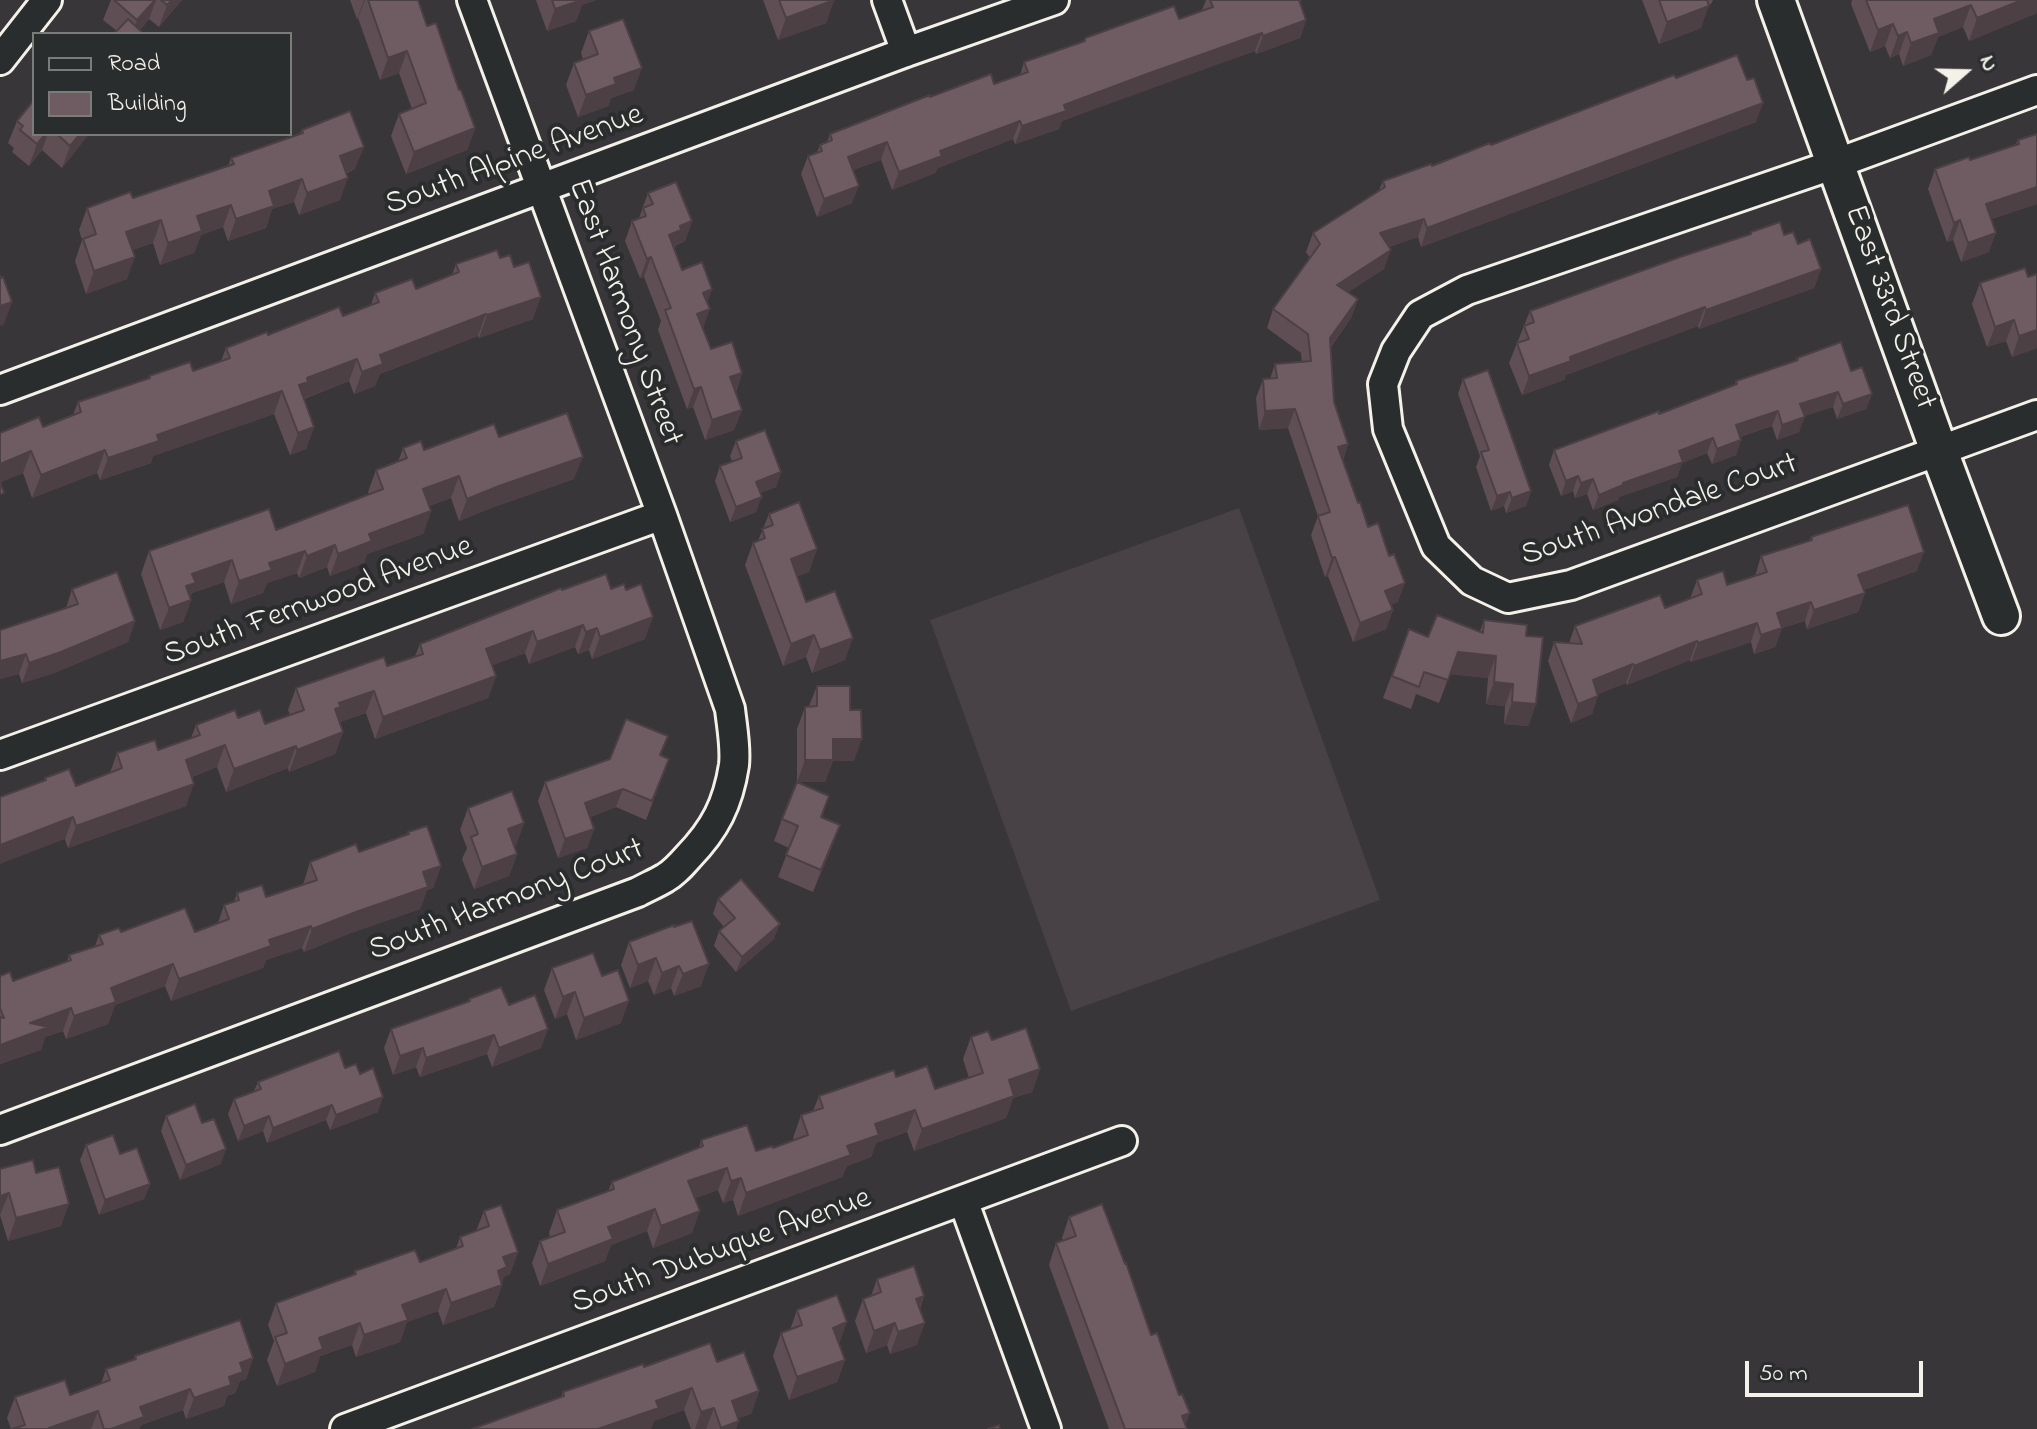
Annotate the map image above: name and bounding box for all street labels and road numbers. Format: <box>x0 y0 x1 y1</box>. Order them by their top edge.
street label: South Alpine Avenue <box>381 98 649 226</box>
street label: East Harmony Street <box>557 174 689 452</box>
street label: East 33rd Street <box>1833 201 1943 415</box>
street label: South Avondale Court <box>1517 447 1803 577</box>
street label: South Fernwood Avenue <box>159 529 479 677</box>
street label: South Harmony Court <box>364 832 650 972</box>
street label: South Dubuque Avenue <box>567 1181 877 1325</box>

